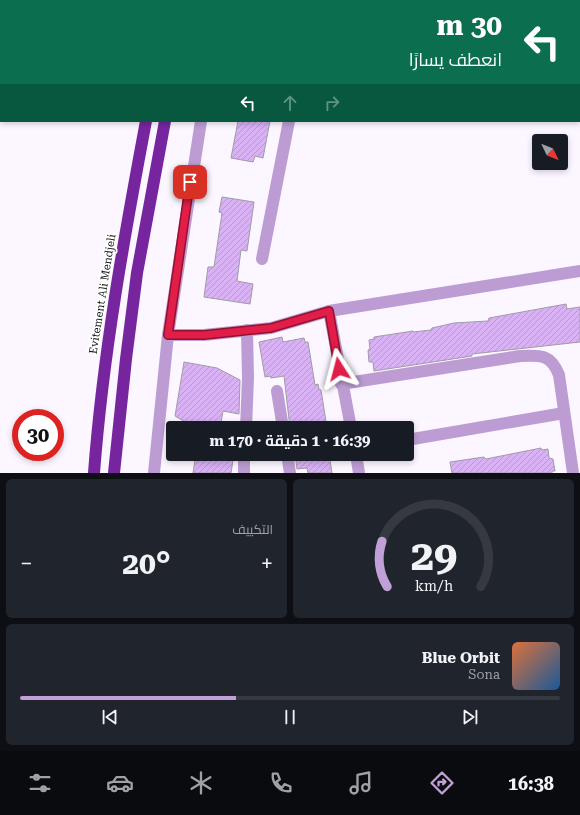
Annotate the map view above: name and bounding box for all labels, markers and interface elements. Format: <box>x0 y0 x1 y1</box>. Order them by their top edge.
text: 30 m <box>437 9 502 42</box>
icon: left <box>516 16 568 68</box>
text: انعطف يسارًا <box>409 49 502 70</box>
icon: left <box>237 92 259 114</box>
icon: ahead <box>279 92 301 114</box>
icon: right <box>321 92 343 114</box>
north arrow <box>532 134 568 170</box>
map controls <box>532 134 568 170</box>
pin <box>173 165 207 199</box>
icon: arrive <box>179 171 201 193</box>
street label: Evitement Ali Mendjeli <box>87 233 118 355</box>
position arrow <box>318 348 360 390</box>
speed limit sign: 30 <box>12 409 64 461</box>
text: 16:39 · 1 دقيقة · 170 m <box>210 432 370 450</box>
text: التكييف <box>232 522 273 537</box>
text: 29 <box>410 530 457 579</box>
text: 20° <box>122 546 171 581</box>
text: − <box>20 551 32 576</box>
text: + <box>261 551 273 576</box>
text: km/h <box>414 577 453 593</box>
text: Blue Orbit <box>422 649 500 667</box>
text: Sona <box>468 667 500 682</box>
icon: previous <box>99 706 121 728</box>
icon: pause <box>279 706 301 728</box>
icon: next <box>459 706 481 728</box>
icon: filters <box>26 769 54 797</box>
icon: car <box>106 769 134 797</box>
icon: climate <box>187 769 215 797</box>
icon: phone <box>267 769 295 797</box>
icon: music <box>347 769 375 797</box>
icon: directions <box>428 769 456 797</box>
text: 16:38 <box>508 773 554 794</box>

